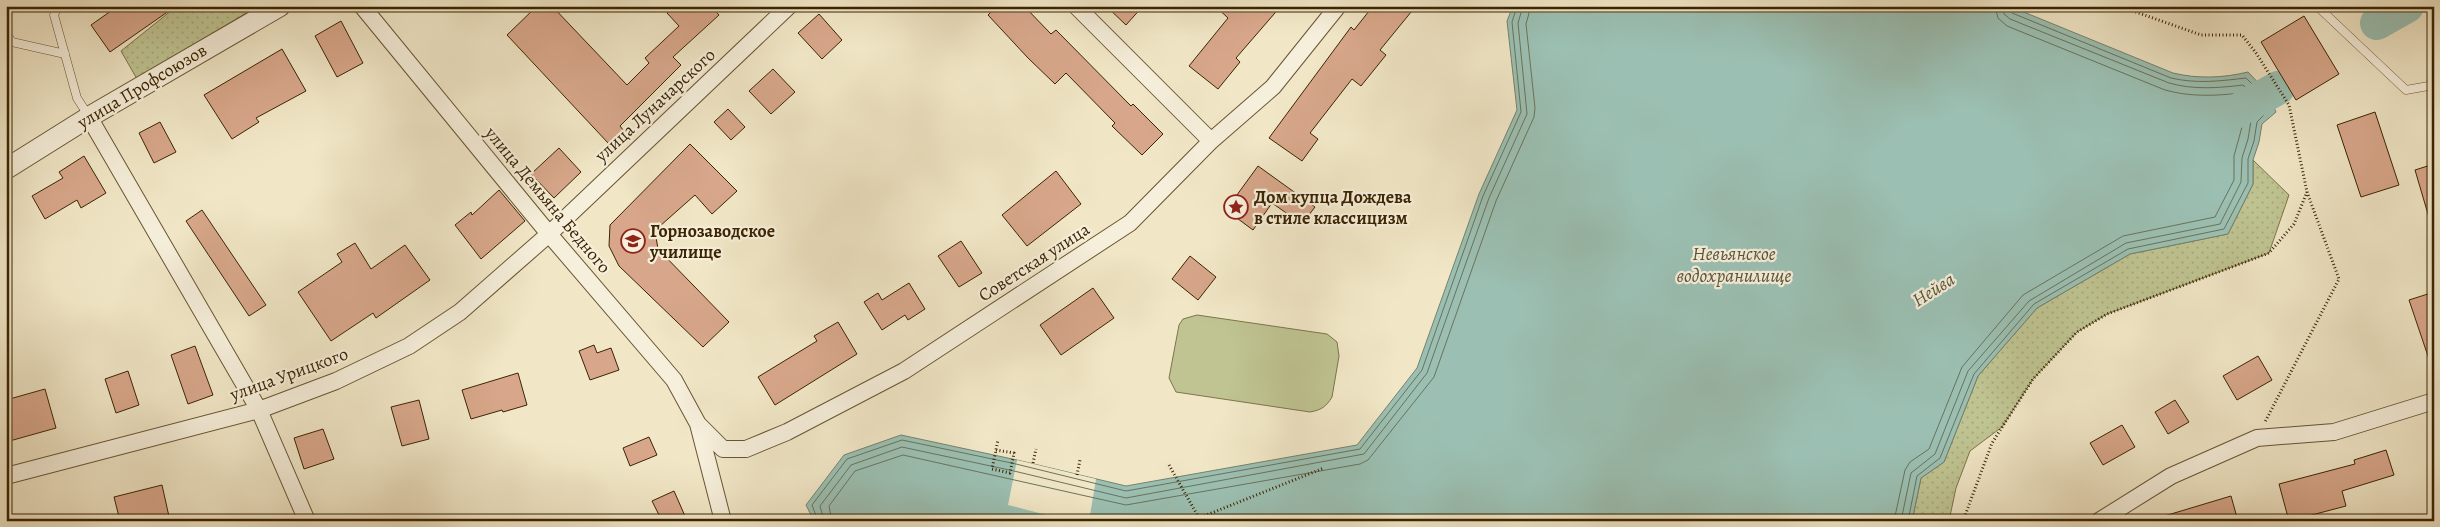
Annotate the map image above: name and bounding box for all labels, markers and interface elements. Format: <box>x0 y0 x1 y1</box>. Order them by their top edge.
street label: улица Профсоюзов <box>72 38 211 135</box>
street label: улица Луначарского <box>589 43 720 168</box>
street label: улица Демьяна Бедного <box>479 121 616 278</box>
place label: Дом купца Дождева в стиле классицизм <box>1254 185 1412 230</box>
place icon: Дом купца Дождева в стиле классицизм <box>1223 194 1249 220</box>
street label: Советская улица <box>974 217 1095 307</box>
place label: Горнозаводское училище <box>649 219 775 264</box>
school or university icon: Горнозаводское училище <box>620 228 646 254</box>
water label: Невьянское водохранилище <box>1677 241 1791 289</box>
water label: Нейва <box>1907 266 1960 313</box>
street label: улица Урицкого <box>226 342 351 407</box>

